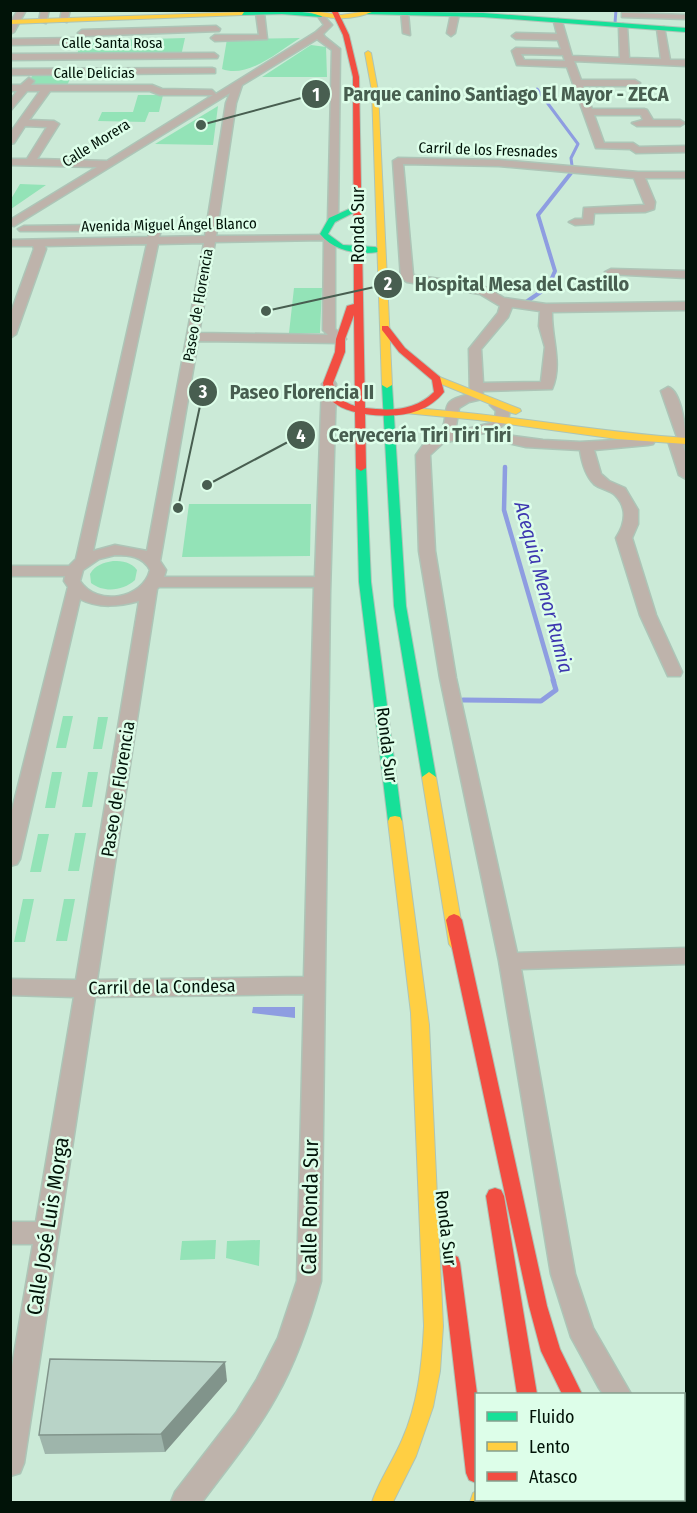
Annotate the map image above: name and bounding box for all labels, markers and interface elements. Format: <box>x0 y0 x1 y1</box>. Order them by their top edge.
street label: Calle Santa Rosa <box>61 34 163 52</box>
street label: Calle Delicias <box>53 64 135 82</box>
callout: Parque canino Santiago El Mayor - ZECA <box>301 75 680 113</box>
text: Parque canino Santiago El Mayor - ZECA <box>343 82 670 106</box>
text: 1 <box>312 84 320 106</box>
street label: Calle Morera <box>59 115 133 171</box>
street label: Carril de los Fresnades <box>418 139 558 161</box>
street label: Ronda Sur <box>347 186 369 263</box>
street label: Avenida Miguel Ángel Blanco <box>81 214 257 236</box>
street label: Paseo de Florencia <box>179 247 217 363</box>
callout: Hospital Mesa del Castillo <box>373 265 641 303</box>
text: Hospital Mesa del Castillo <box>415 272 629 296</box>
text: 2 <box>383 273 392 295</box>
callout: Paseo Florencia II <box>188 373 386 411</box>
text: Paseo Florencia II <box>230 380 374 404</box>
text: 3 <box>198 381 208 403</box>
callout: Cervecería Tiri Tiri Tiri <box>286 416 523 454</box>
text: Cervecería Tiri Tiri Tiri <box>329 423 511 447</box>
text: 4 <box>296 425 306 447</box>
water label: Acequia Menor Rumia <box>509 498 578 675</box>
street label: Ronda Sur <box>371 706 403 785</box>
street label: Paseo de Florencia <box>96 719 140 859</box>
street label: Carril de la Condesa <box>88 975 236 999</box>
street label: Calle José Luis Morga <box>21 1135 75 1317</box>
street label: Calle Ronda Sur <box>296 1138 324 1275</box>
street label: Ronda Sur <box>430 1189 462 1268</box>
legend <box>475 1393 685 1501</box>
text: Fluido <box>529 1406 575 1428</box>
text: Lento <box>529 1436 570 1458</box>
text: Atasco <box>529 1466 577 1488</box>

